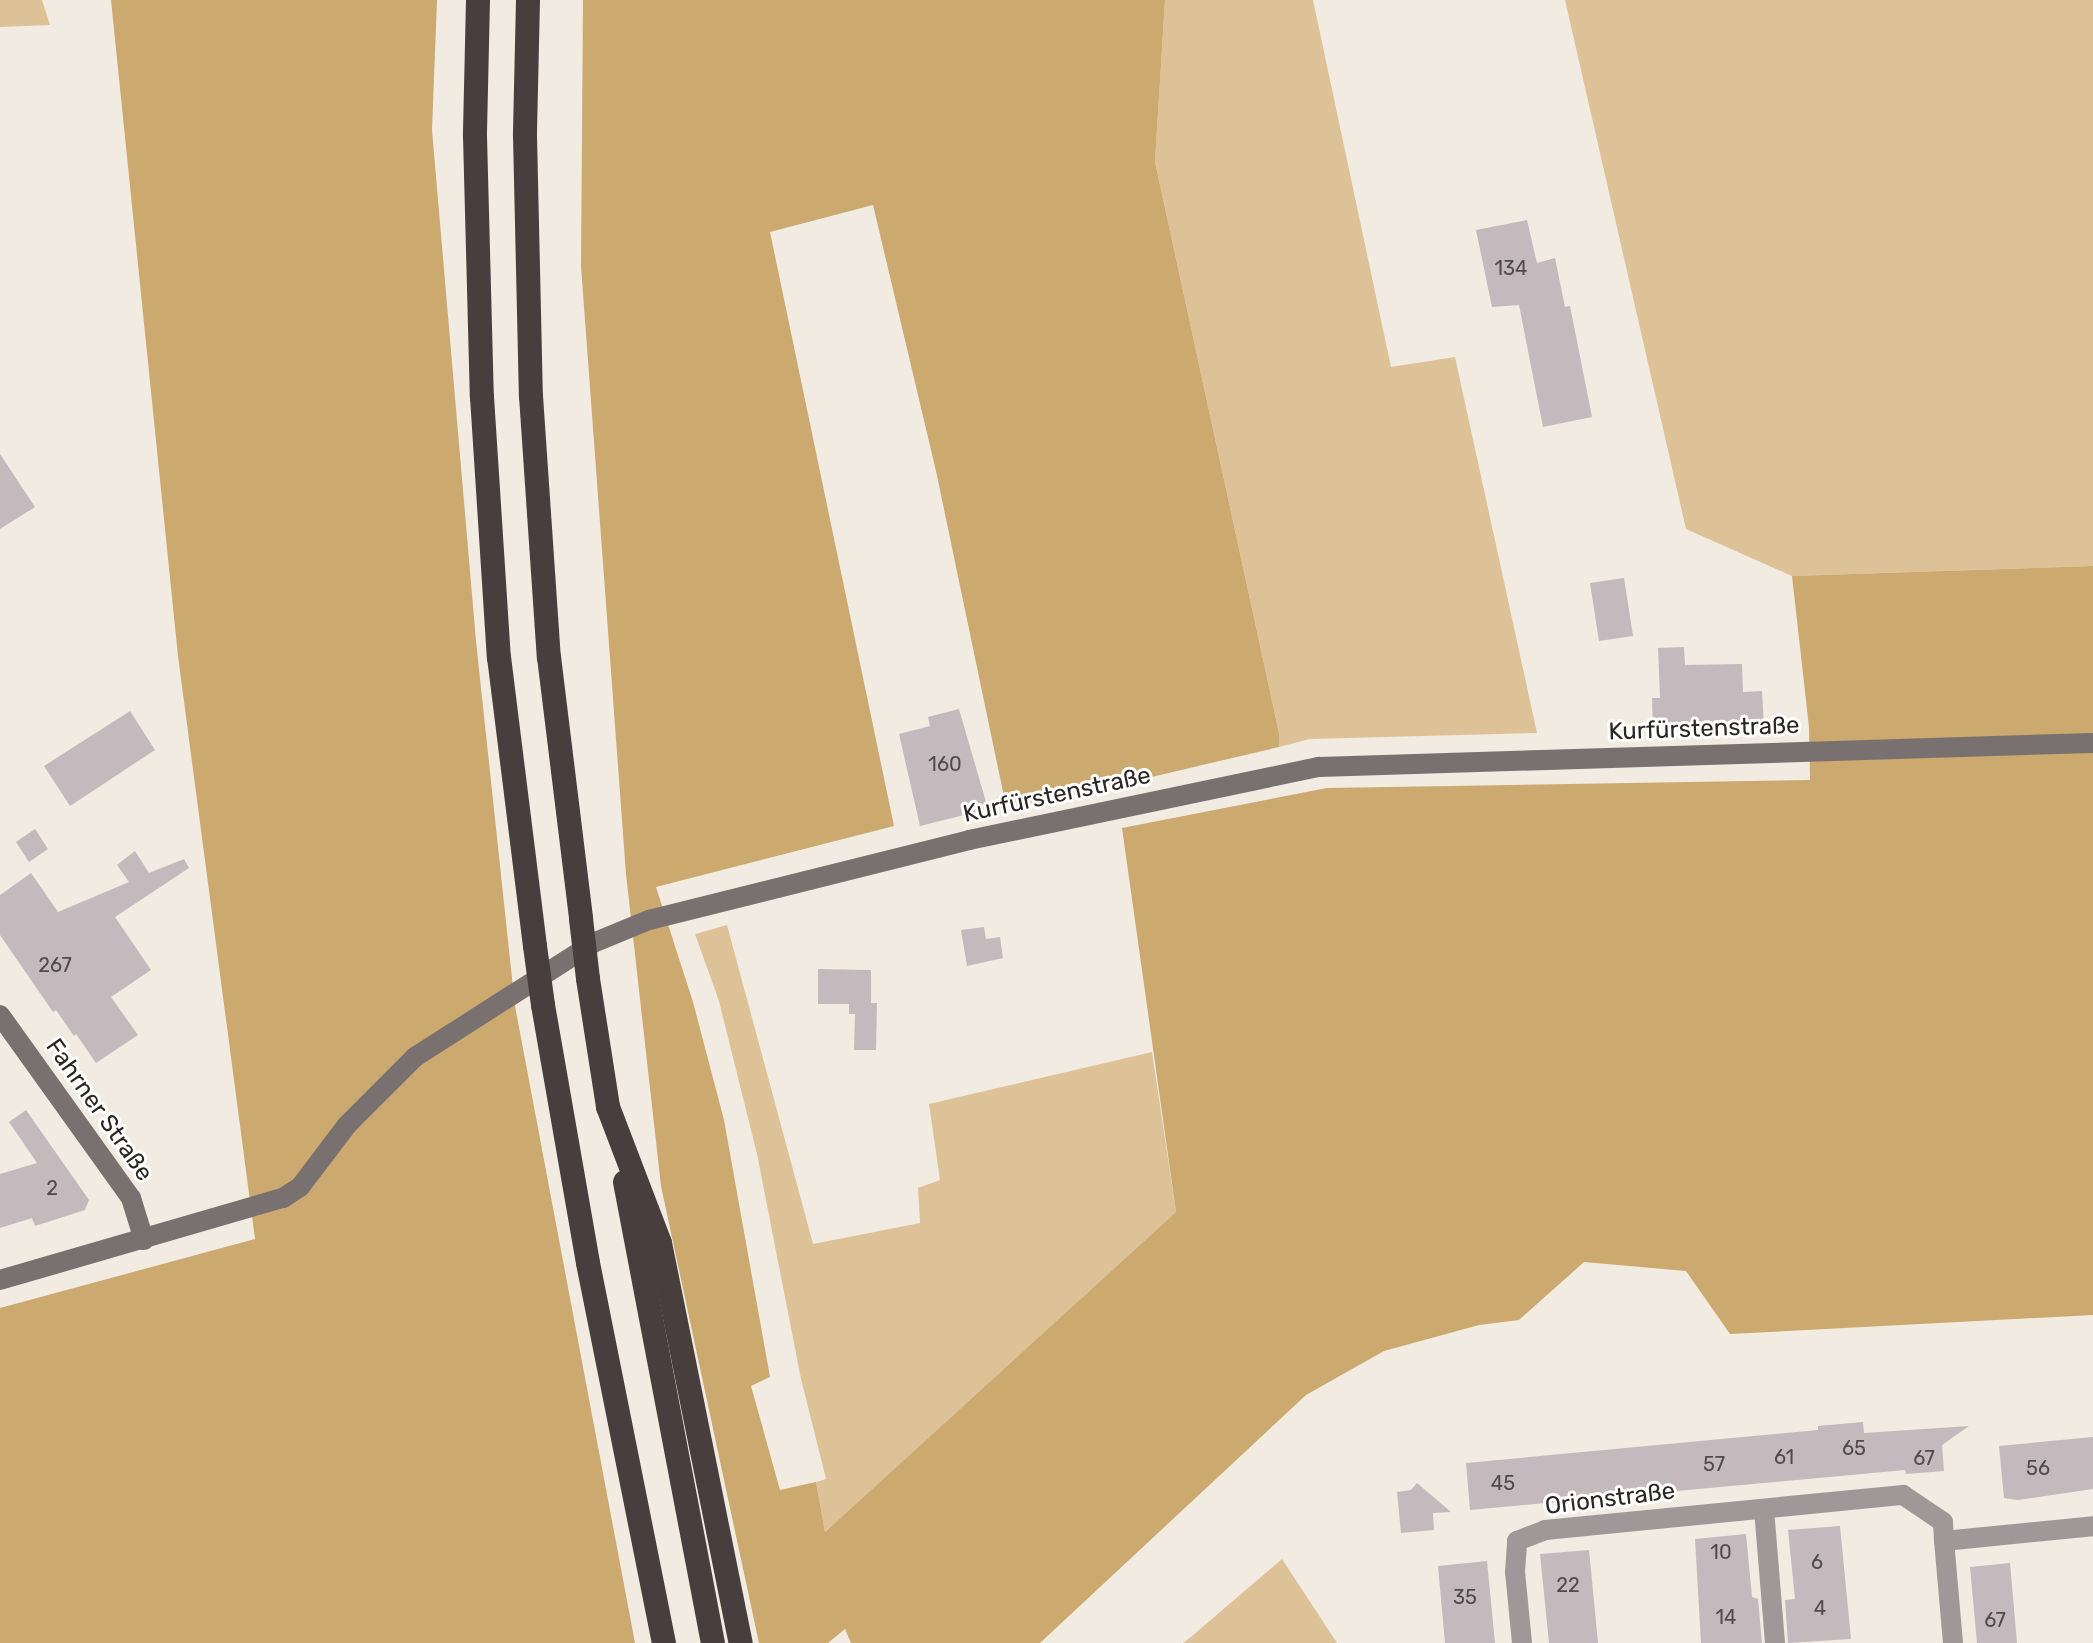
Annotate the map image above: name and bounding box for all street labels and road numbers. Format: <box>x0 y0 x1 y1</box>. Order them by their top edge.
street label: Kurfürstenstraße <box>1608 711 1800 747</box>
street label: Kurfürstenstraße <box>960 761 1154 829</box>
street label: Fahrner Straße <box>39 1033 159 1187</box>
street label: Orionstraße <box>1543 1477 1677 1521</box>

